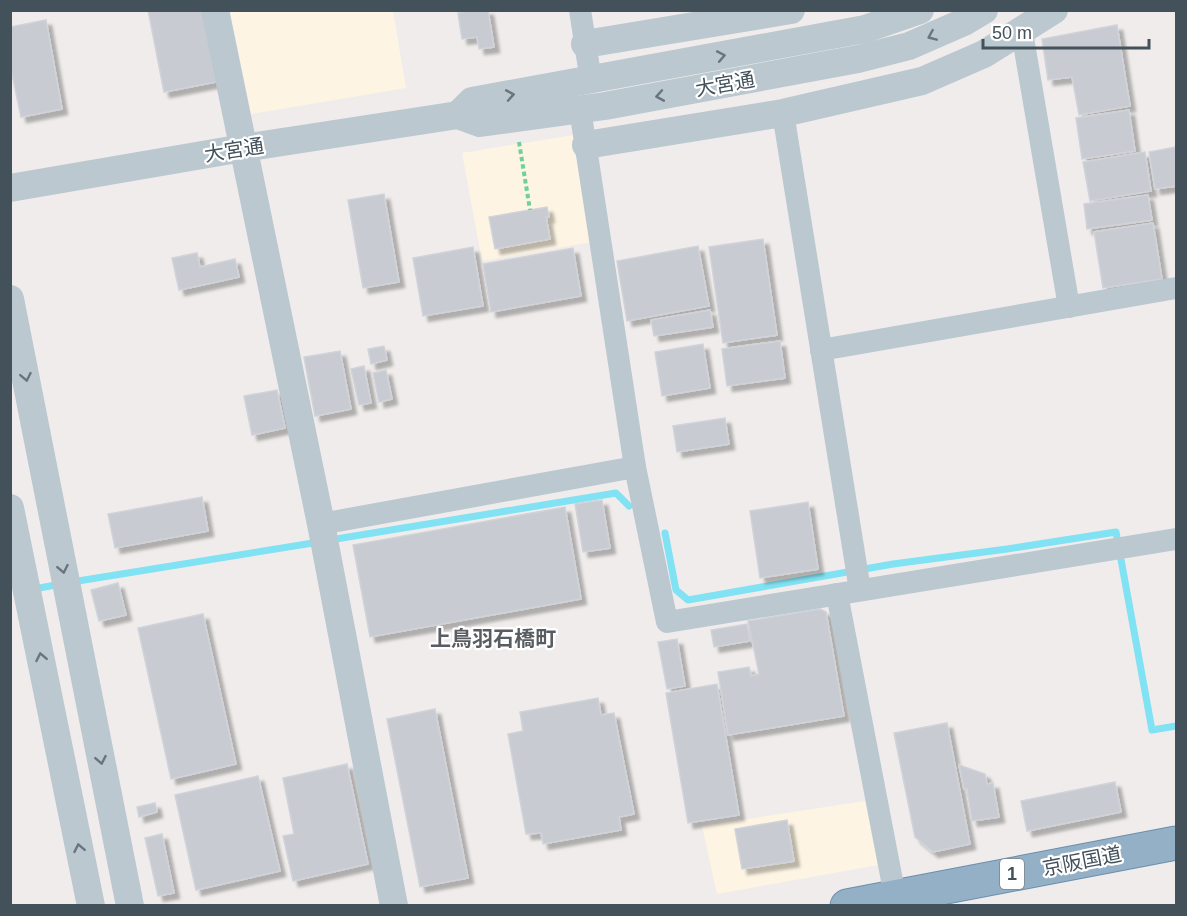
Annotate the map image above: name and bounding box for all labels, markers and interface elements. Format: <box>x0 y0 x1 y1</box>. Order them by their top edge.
scale bar <box>983 12 1150 50</box>
text: 50 m <box>992 23 1032 43</box>
one-way arrow <box>927 29 938 41</box>
one-way arrow <box>716 50 726 63</box>
street label: 大宮通 <box>694 68 756 100</box>
one-way arrow <box>505 89 515 101</box>
one-way arrow <box>655 89 665 102</box>
street label: 大宮通 <box>203 134 265 166</box>
one-way arrow <box>19 372 32 382</box>
one-way arrow <box>56 563 69 573</box>
district label: 上鳥羽石橋町 <box>430 627 556 650</box>
one-way arrow <box>35 652 48 662</box>
one-way arrow <box>94 755 107 765</box>
one-way arrow <box>73 843 86 853</box>
street label: 京阪国道 <box>1041 843 1123 879</box>
road number: 1 <box>1000 859 1024 889</box>

